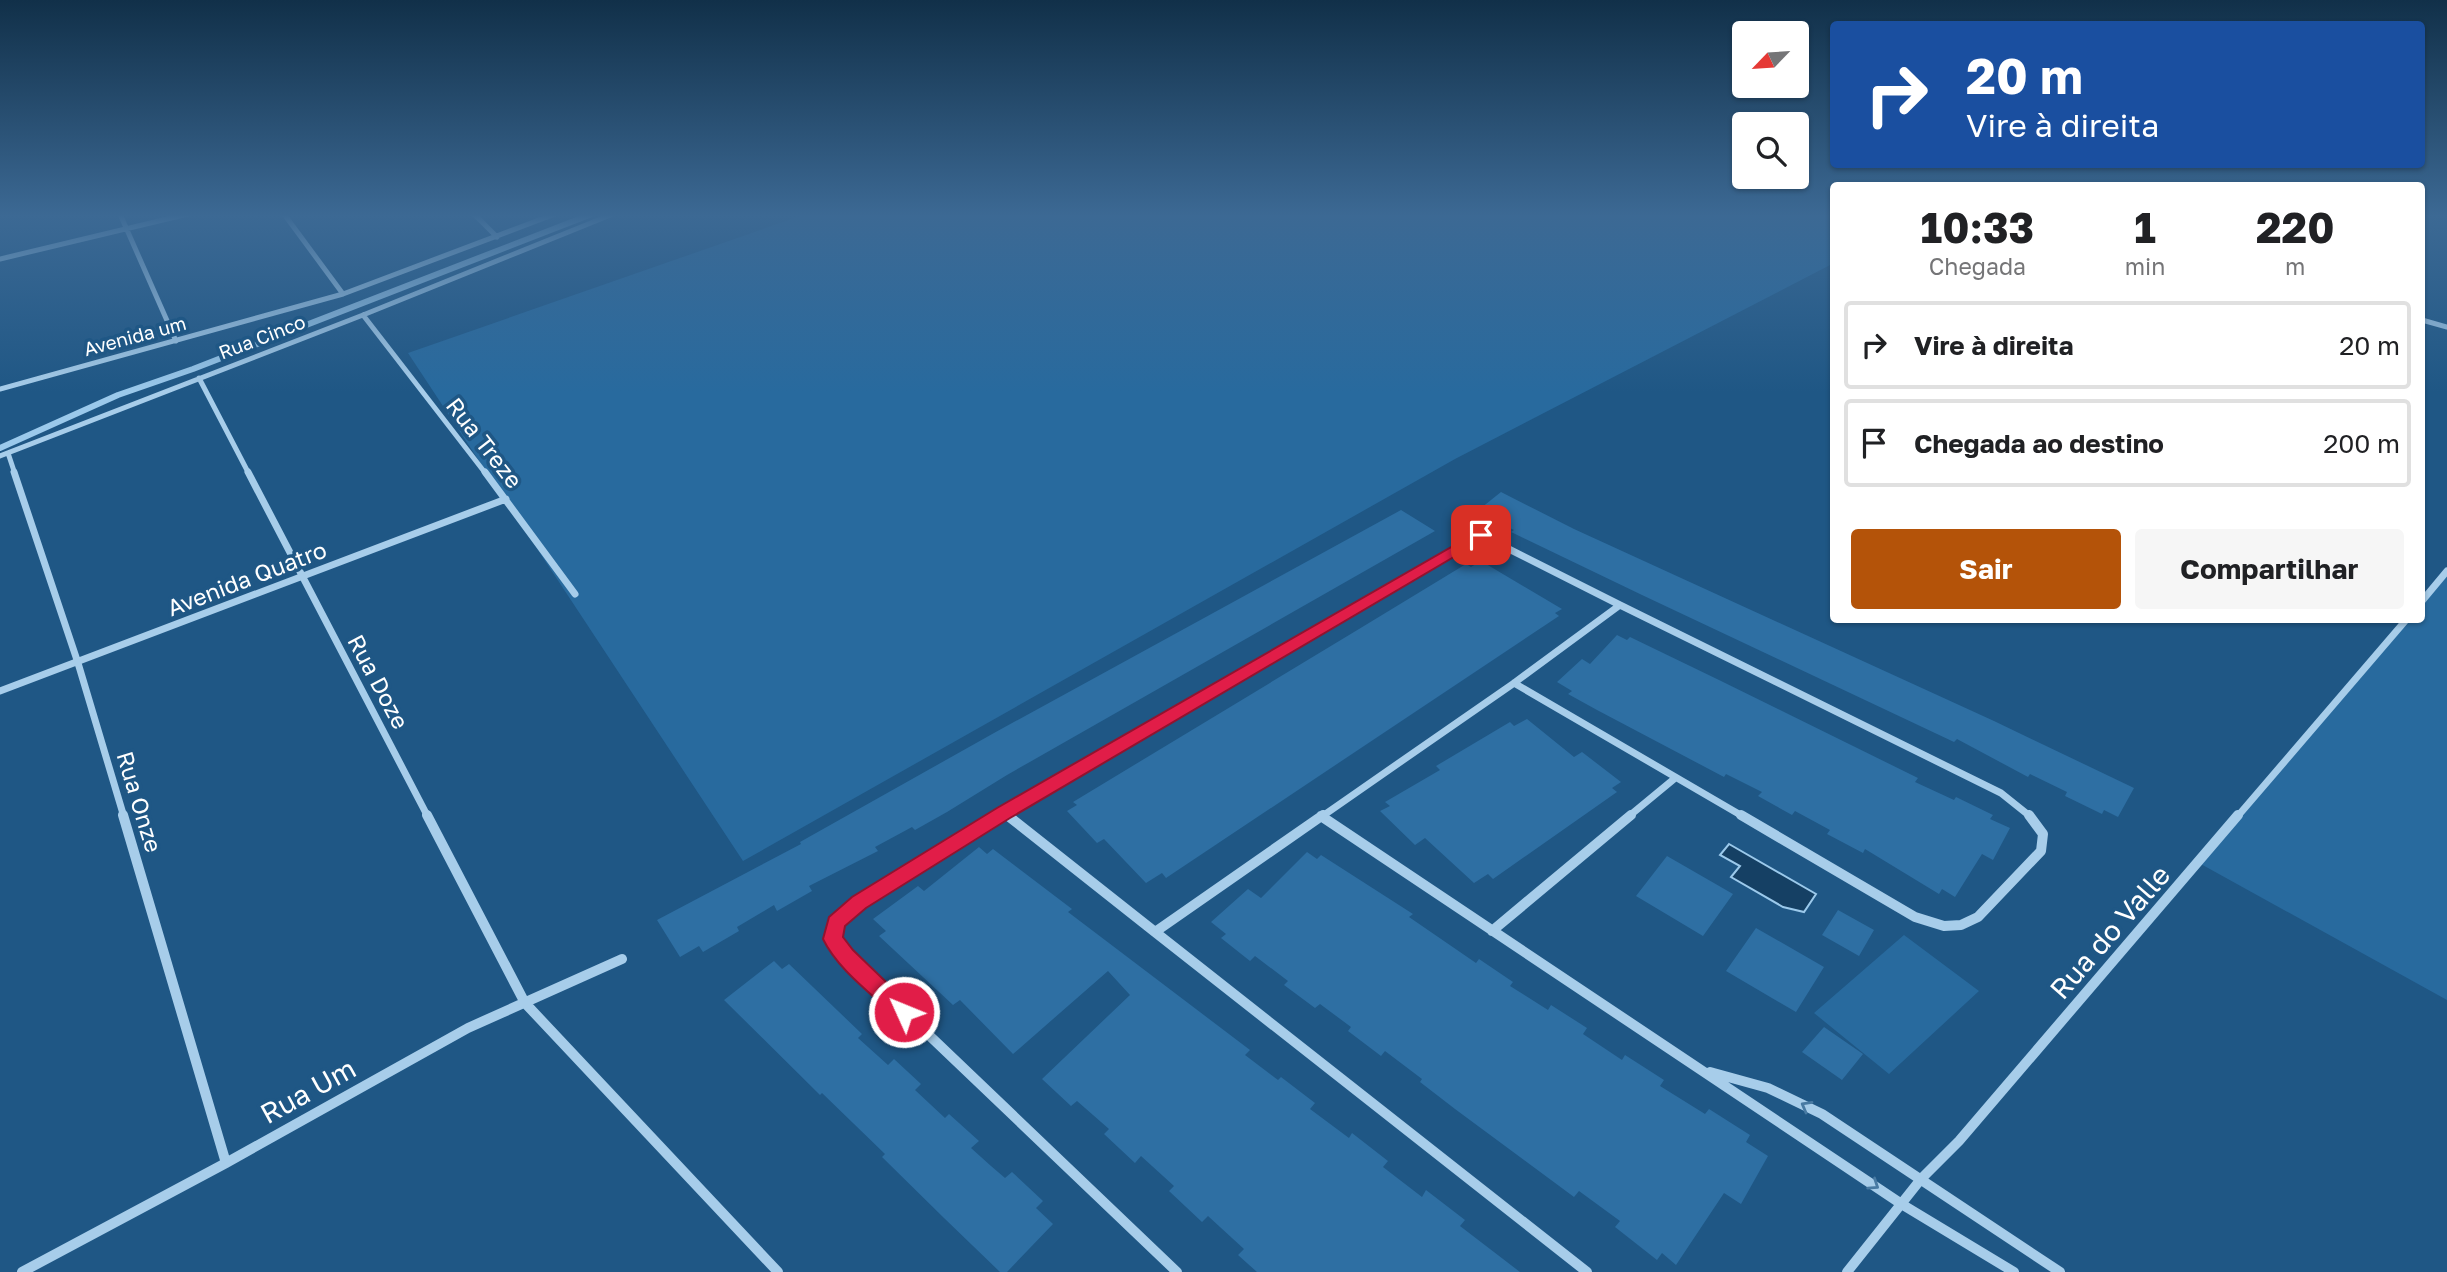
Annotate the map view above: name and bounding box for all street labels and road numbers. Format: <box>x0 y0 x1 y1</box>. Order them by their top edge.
street label: Rua Cinco <box>215 309 308 364</box>
street label: Avenida um <box>81 311 189 360</box>
street label: Rua Treze <box>441 392 529 493</box>
street label: Avenida Quatro <box>163 535 330 621</box>
street label: Rua Doze <box>342 630 415 733</box>
street label: Rua Onze <box>111 748 169 856</box>
street label: Rua do Valle <box>2043 858 2177 1005</box>
street label: Rua Um <box>255 1051 361 1130</box>

